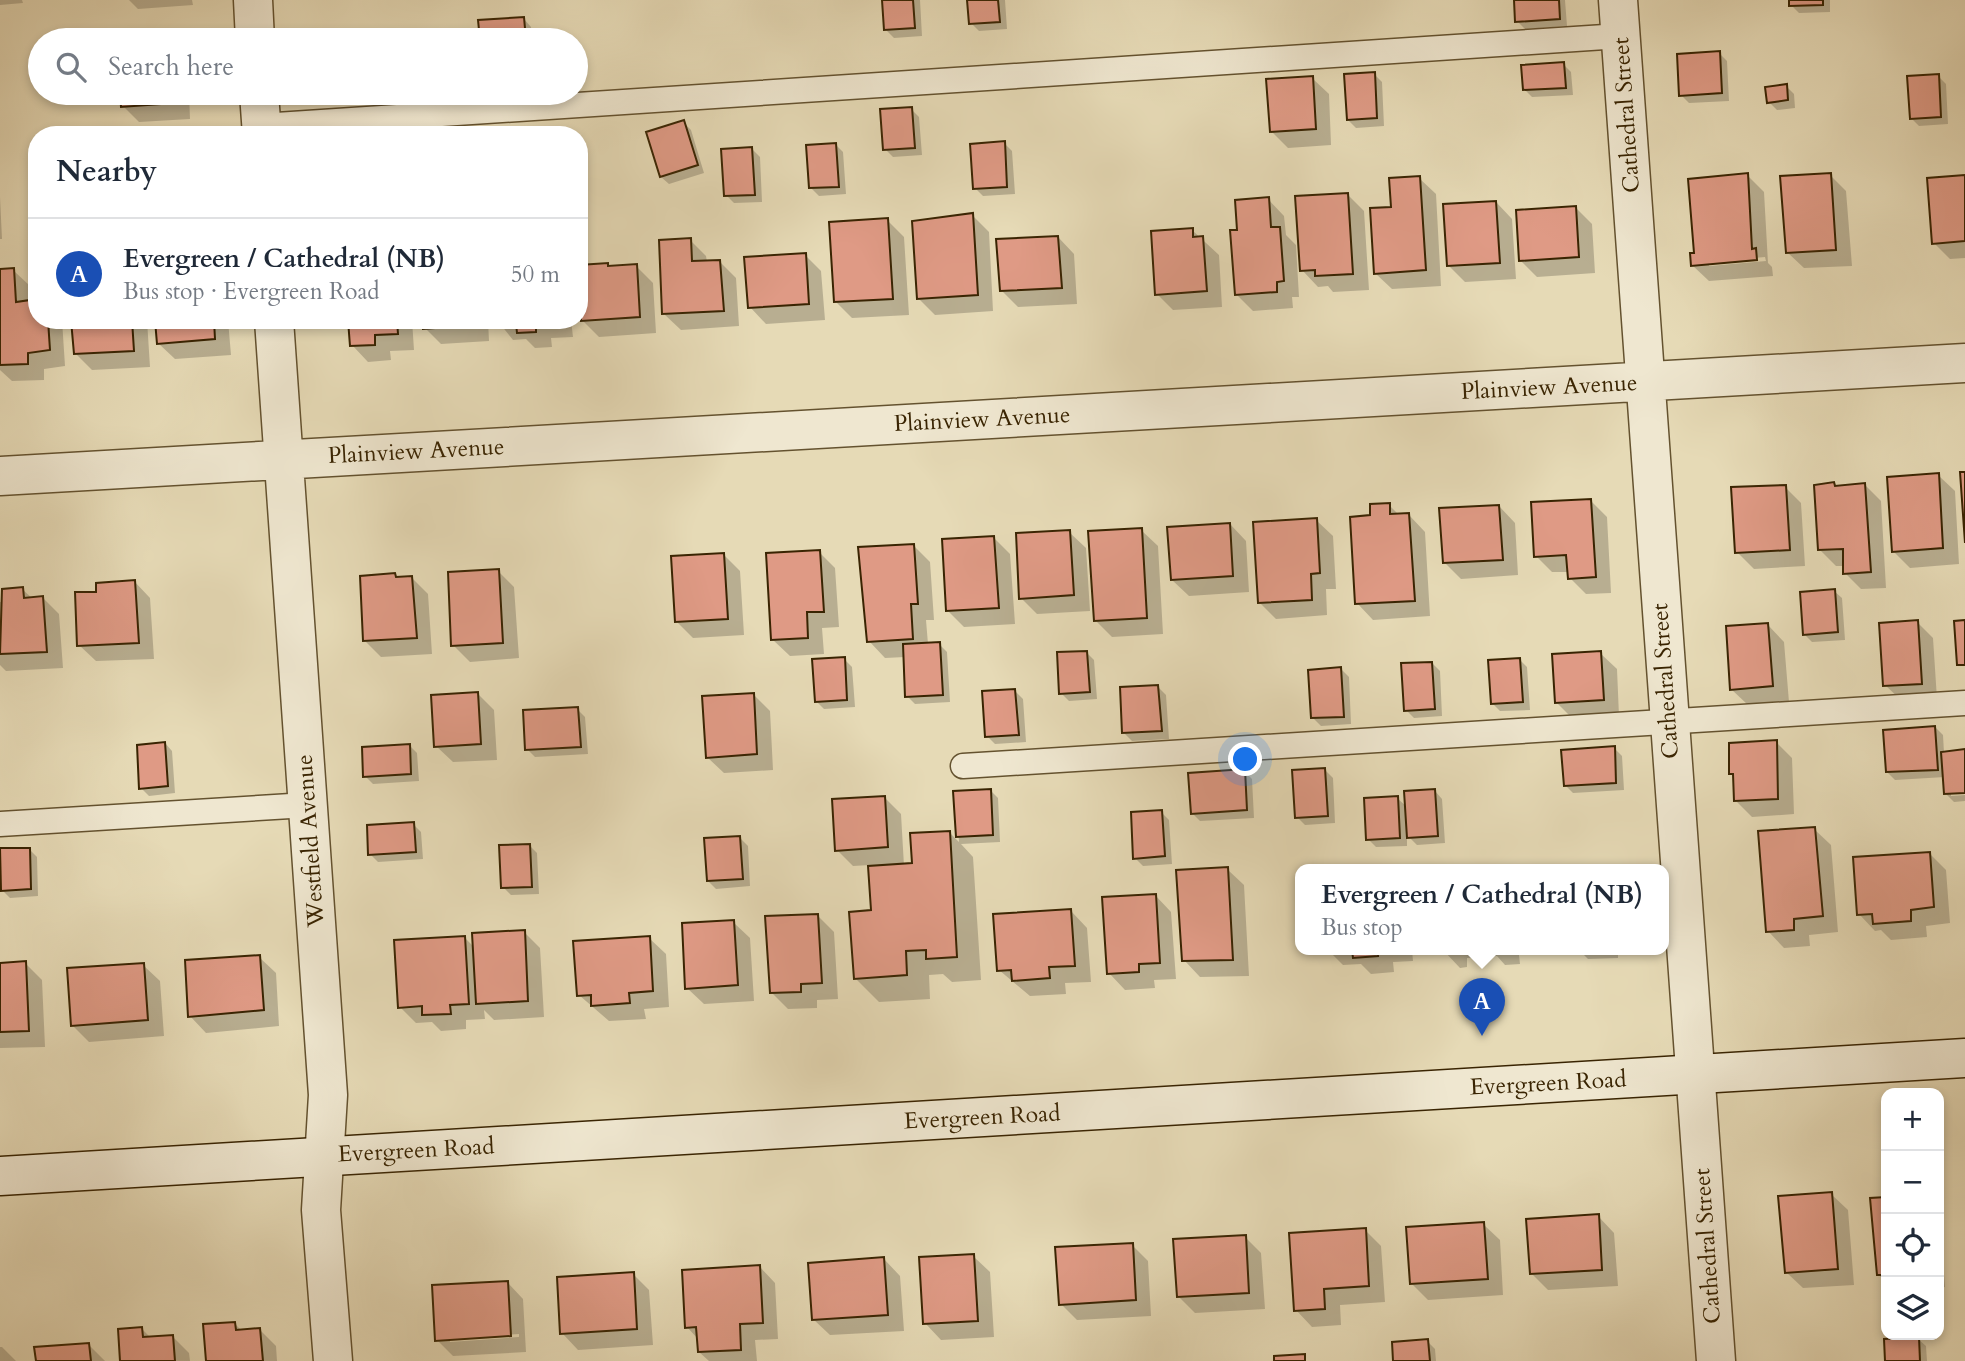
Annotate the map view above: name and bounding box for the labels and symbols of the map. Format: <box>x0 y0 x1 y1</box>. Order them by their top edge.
street label: Cathedral Street <box>1605 36 1647 194</box>
street label: Plainview Avenue <box>1460 367 1638 407</box>
street label: Plainview Avenue <box>893 399 1071 439</box>
street label: Plainview Avenue <box>327 431 505 471</box>
street label: Cathedral Street <box>1644 602 1686 760</box>
your location <box>1228 742 1262 776</box>
street label: Westfield Avenue <box>289 754 332 929</box>
pin: A <box>1459 978 1505 1036</box>
street label: Evergreen Road <box>1469 1063 1628 1103</box>
street label: Evergreen Road <box>903 1097 1062 1137</box>
street label: Evergreen Road <box>337 1130 496 1170</box>
street label: Cathedral Street <box>1686 1167 1728 1325</box>

